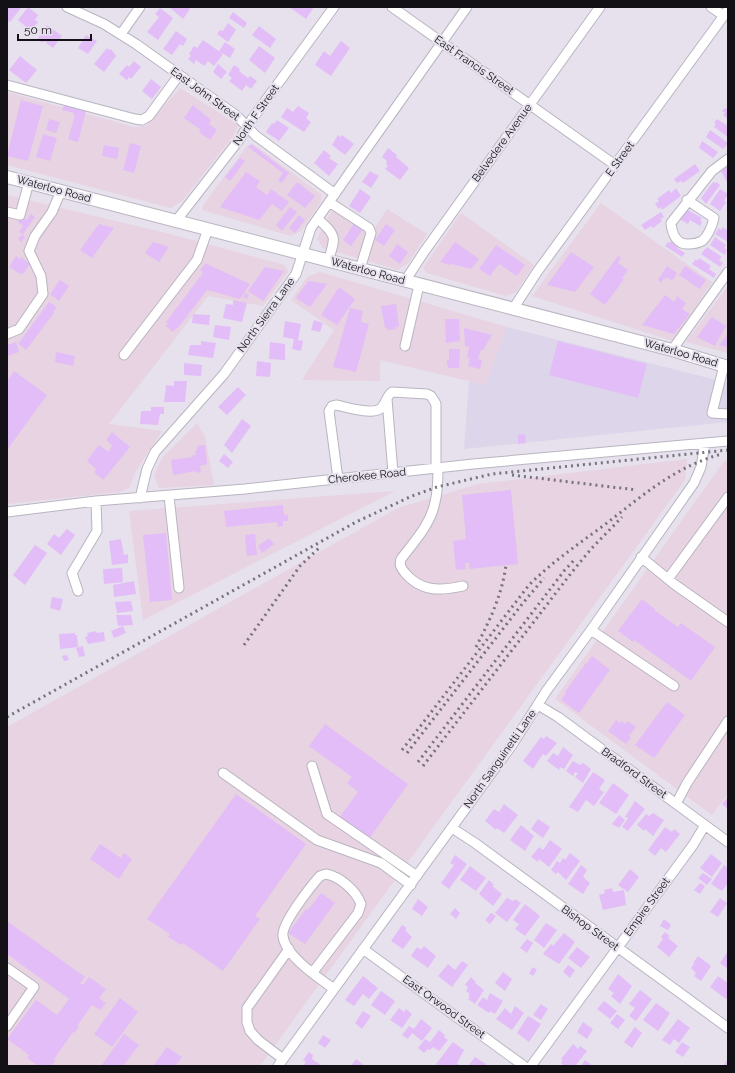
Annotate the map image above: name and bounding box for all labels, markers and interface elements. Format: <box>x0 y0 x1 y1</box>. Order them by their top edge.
scale bar <box>18 16 91 42</box>
text: 50 m <box>24 23 52 37</box>
street label: East Francis Street <box>432 33 516 97</box>
street label: East John Street <box>168 65 242 124</box>
street label: North F Street <box>230 82 282 148</box>
street label: Belvedere Avenue <box>469 101 535 185</box>
street label: E Street <box>603 139 637 179</box>
street label: Waterloo Road <box>16 173 93 205</box>
street label: Waterloo Road <box>330 255 407 287</box>
street label: North Sierra Lane <box>235 275 298 355</box>
street label: Waterloo Road <box>643 336 719 370</box>
street label: Cherokee Road <box>327 465 407 487</box>
street label: North Sanguinetti Lane <box>461 707 539 811</box>
street label: Bradford Street <box>599 745 670 801</box>
street label: Empire Street <box>621 875 673 939</box>
street label: Bishop Street <box>559 903 622 953</box>
street label: East Orwood Street <box>400 973 488 1041</box>

